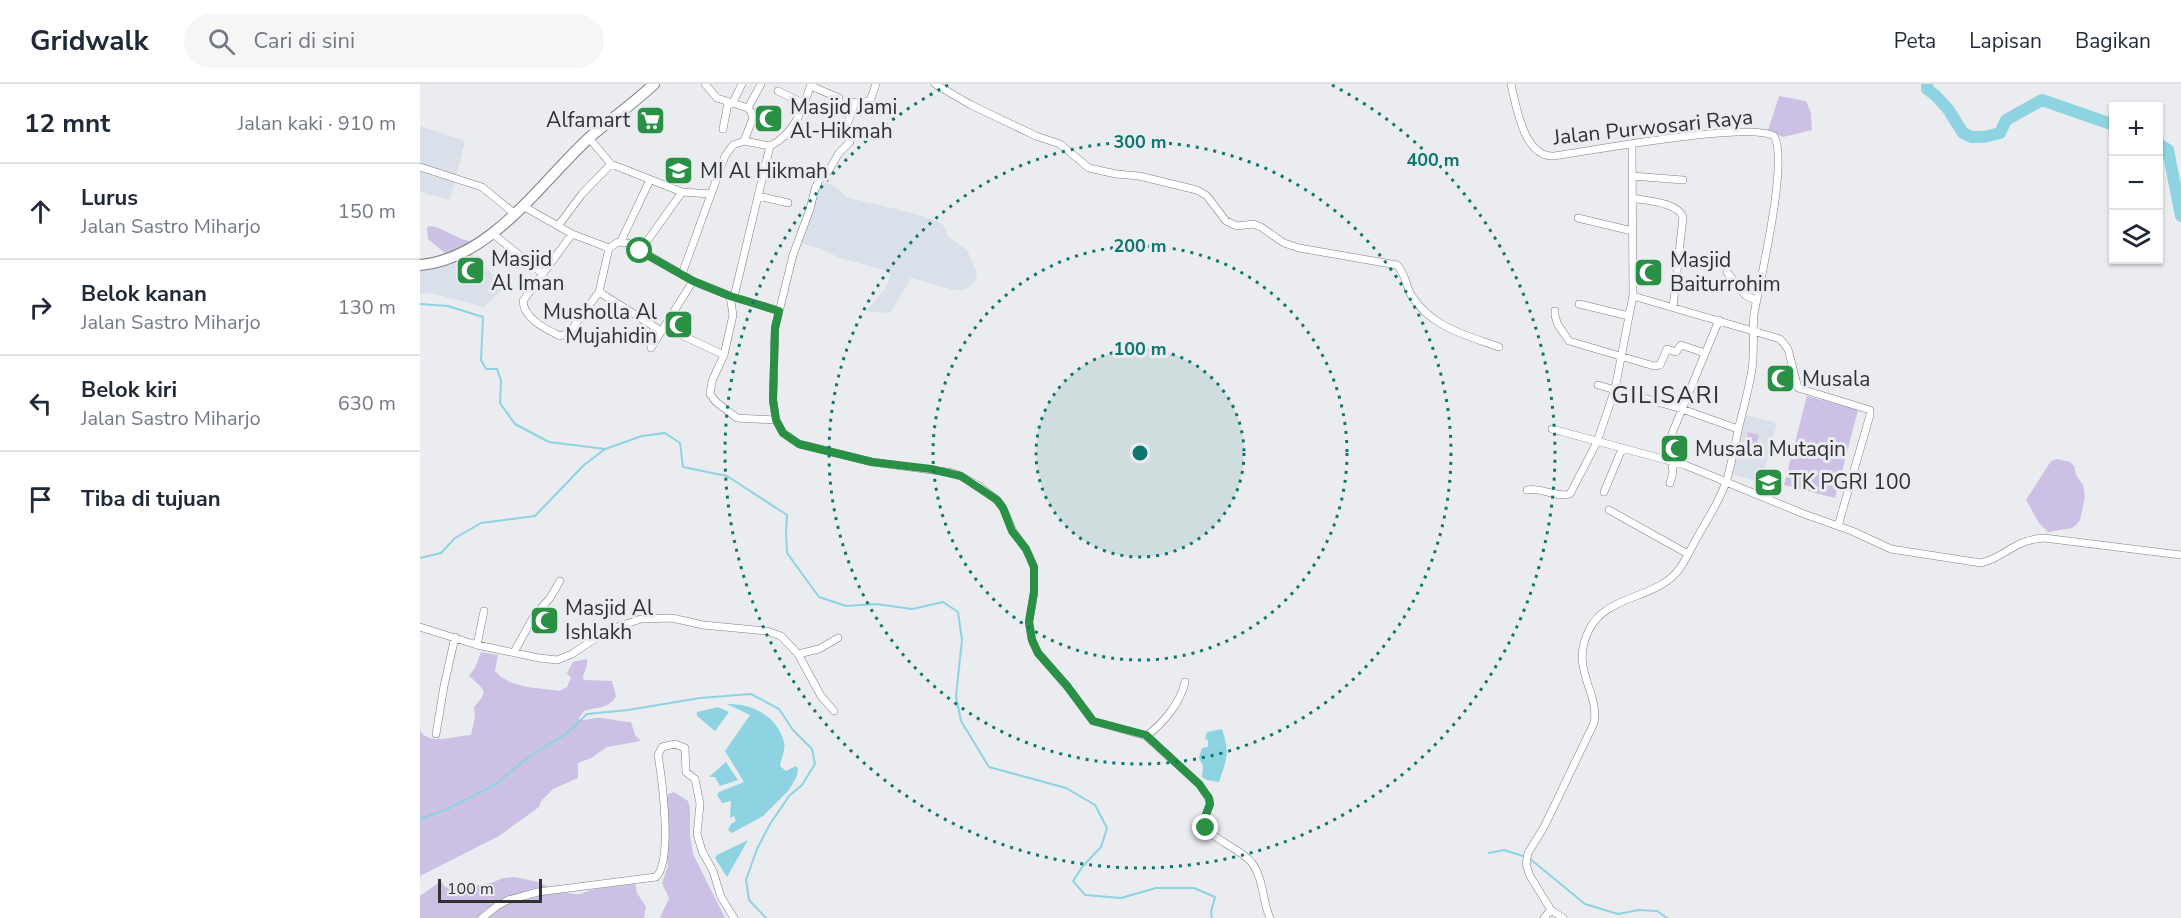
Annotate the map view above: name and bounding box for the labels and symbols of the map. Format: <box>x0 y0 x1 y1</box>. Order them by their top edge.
place label: Masjid Jami Al-Hikmah <box>790 93 897 145</box>
mosque icon: Masjid Jami Al-Hikmah <box>753 103 785 135</box>
street label: Jalan Purwosari Raya <box>1551 103 1754 152</box>
supermarket icon: Alfamart <box>635 104 667 136</box>
place label: Alfamart <box>546 106 631 134</box>
text: 300 m <box>1113 130 1167 154</box>
text: 400 m <box>1406 148 1460 172</box>
school or university icon: MI Al Hikmah <box>663 155 695 187</box>
place label: MI Al Hikmah <box>700 157 828 185</box>
text: 200 m <box>1113 234 1167 258</box>
route start <box>626 237 652 263</box>
place label: Masjid Al Iman <box>491 245 564 297</box>
place label: Masjid Baiturrohim <box>1670 246 1781 298</box>
mosque icon: Masjid Al Iman <box>454 255 486 287</box>
mosque icon: Masjid Baiturrohim <box>1633 256 1665 288</box>
place label: Musholla Al Mujahidin <box>543 298 658 350</box>
mosque icon: Musholla Al Mujahidin <box>662 308 694 340</box>
text: 100 m <box>1113 337 1167 361</box>
mosque icon: Musala <box>1765 363 1797 395</box>
place label: Musala <box>1802 365 1870 393</box>
district label: GILISARI <box>1611 379 1721 411</box>
mosque icon: Musala Mutaqin <box>1658 433 1690 465</box>
place label: Musala Mutaqin <box>1695 435 1846 463</box>
centre of rings <box>1130 443 1150 463</box>
school or university icon: TK PGRI 100 <box>1752 466 1784 498</box>
place label: TK PGRI 100 <box>1789 468 1911 496</box>
place label: Masjid Al Ishlakh <box>565 594 654 646</box>
mosque icon: Masjid Al Ishlakh <box>528 604 560 636</box>
route end <box>1192 814 1218 840</box>
scale bar <box>438 876 542 904</box>

